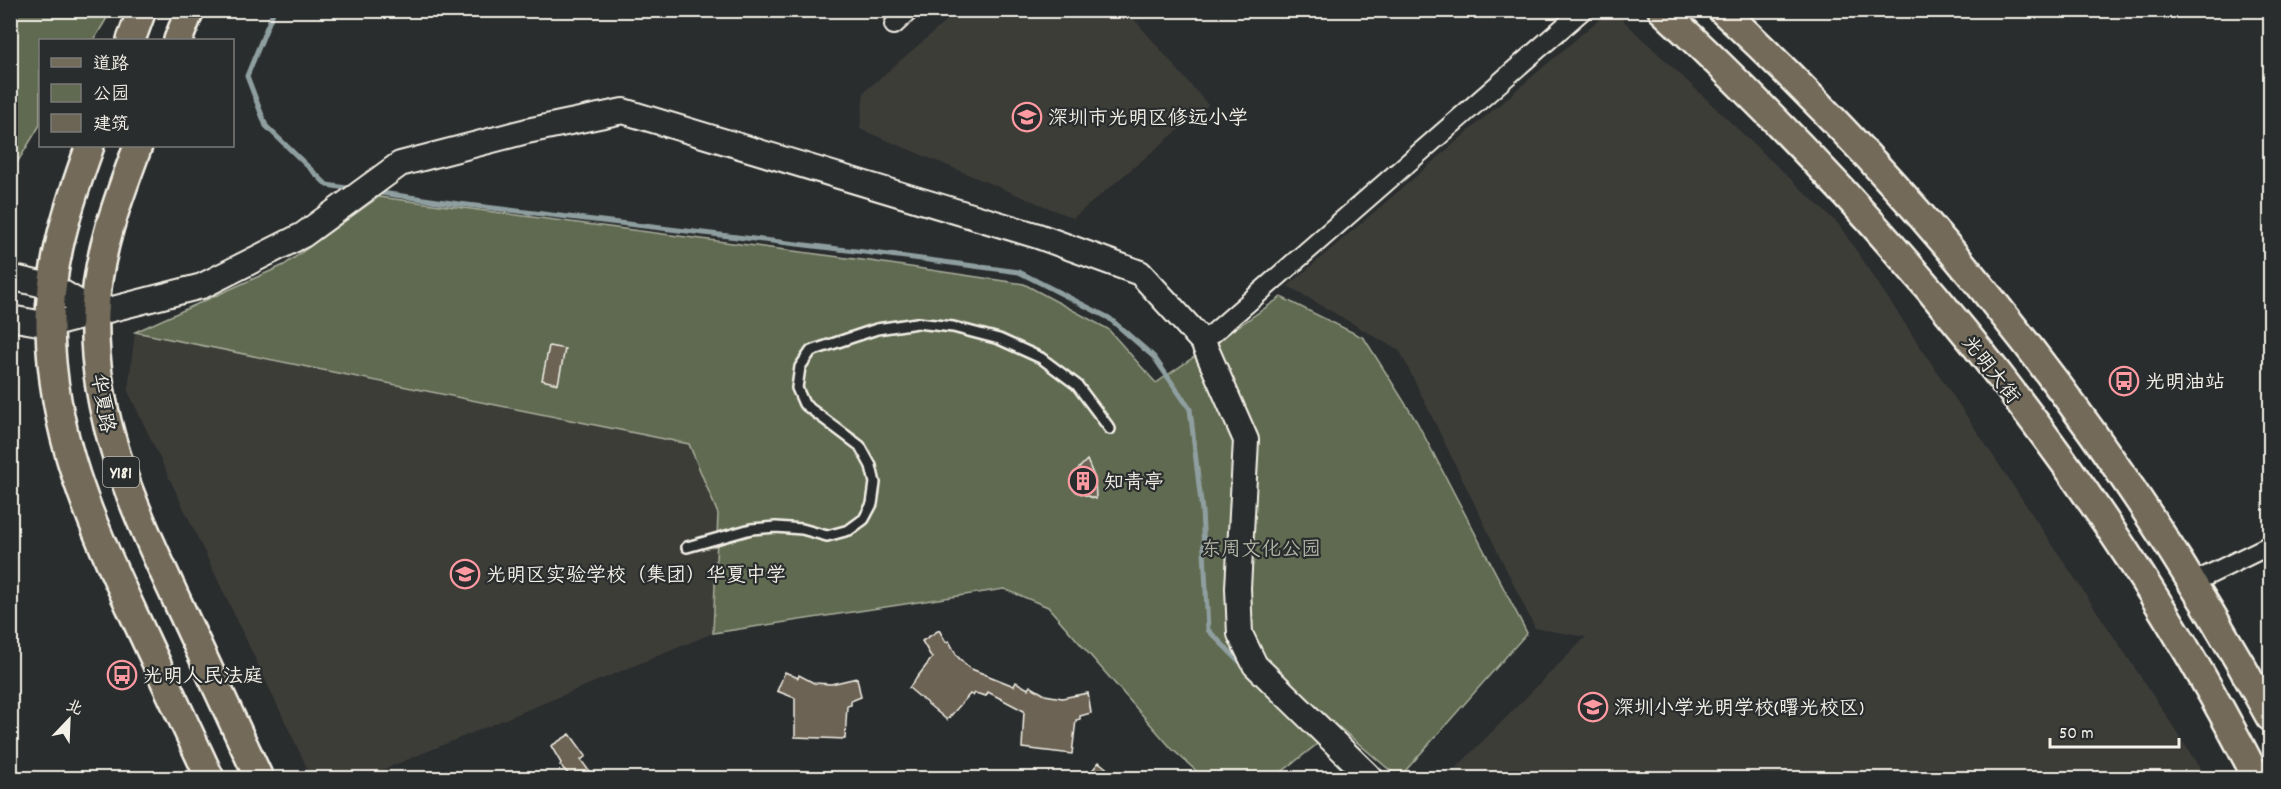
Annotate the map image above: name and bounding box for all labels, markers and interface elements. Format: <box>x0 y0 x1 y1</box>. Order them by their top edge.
legend <box>39 39 234 147</box>
text: 道路 <box>93 53 129 78</box>
text: 公园 <box>93 83 129 108</box>
school or university icon: 深圳市光明区修远小学 <box>1011 101 1043 133</box>
place label: 深圳市光明区修远小学 <box>1048 106 1248 134</box>
text: 建筑 <box>93 113 129 138</box>
street label: 光明大街 <box>1954 331 2025 411</box>
bus stop icon: 光明油站 <box>2108 365 2140 397</box>
place label: 光明油站 <box>2145 370 2225 398</box>
street label: 华夏路 <box>82 372 120 436</box>
road number: Y181 <box>103 457 139 487</box>
building icon: 知青亭 <box>1067 465 1099 497</box>
place label: 知青亭 <box>1104 470 1164 498</box>
park label: 东周文化公园 <box>1201 537 1321 565</box>
school or university icon: 光明区实验学校（集团）华夏中学 <box>449 558 481 590</box>
place label: 光明区实验学校（集团）华夏中学 <box>486 563 786 591</box>
bus stop icon: 光明人民法庭 <box>106 659 138 691</box>
place label: 光明人民法庭 <box>143 664 263 692</box>
north arrow <box>39 690 99 750</box>
school or university icon: 深圳小学光明学校(曙光校区) <box>1577 691 1609 723</box>
text: 北 <box>62 695 86 722</box>
place label: 深圳小学光明学校(曙光校区) <box>1614 696 1864 724</box>
scale bar <box>2050 711 2179 749</box>
text: 50 m <box>2059 722 2094 747</box>

